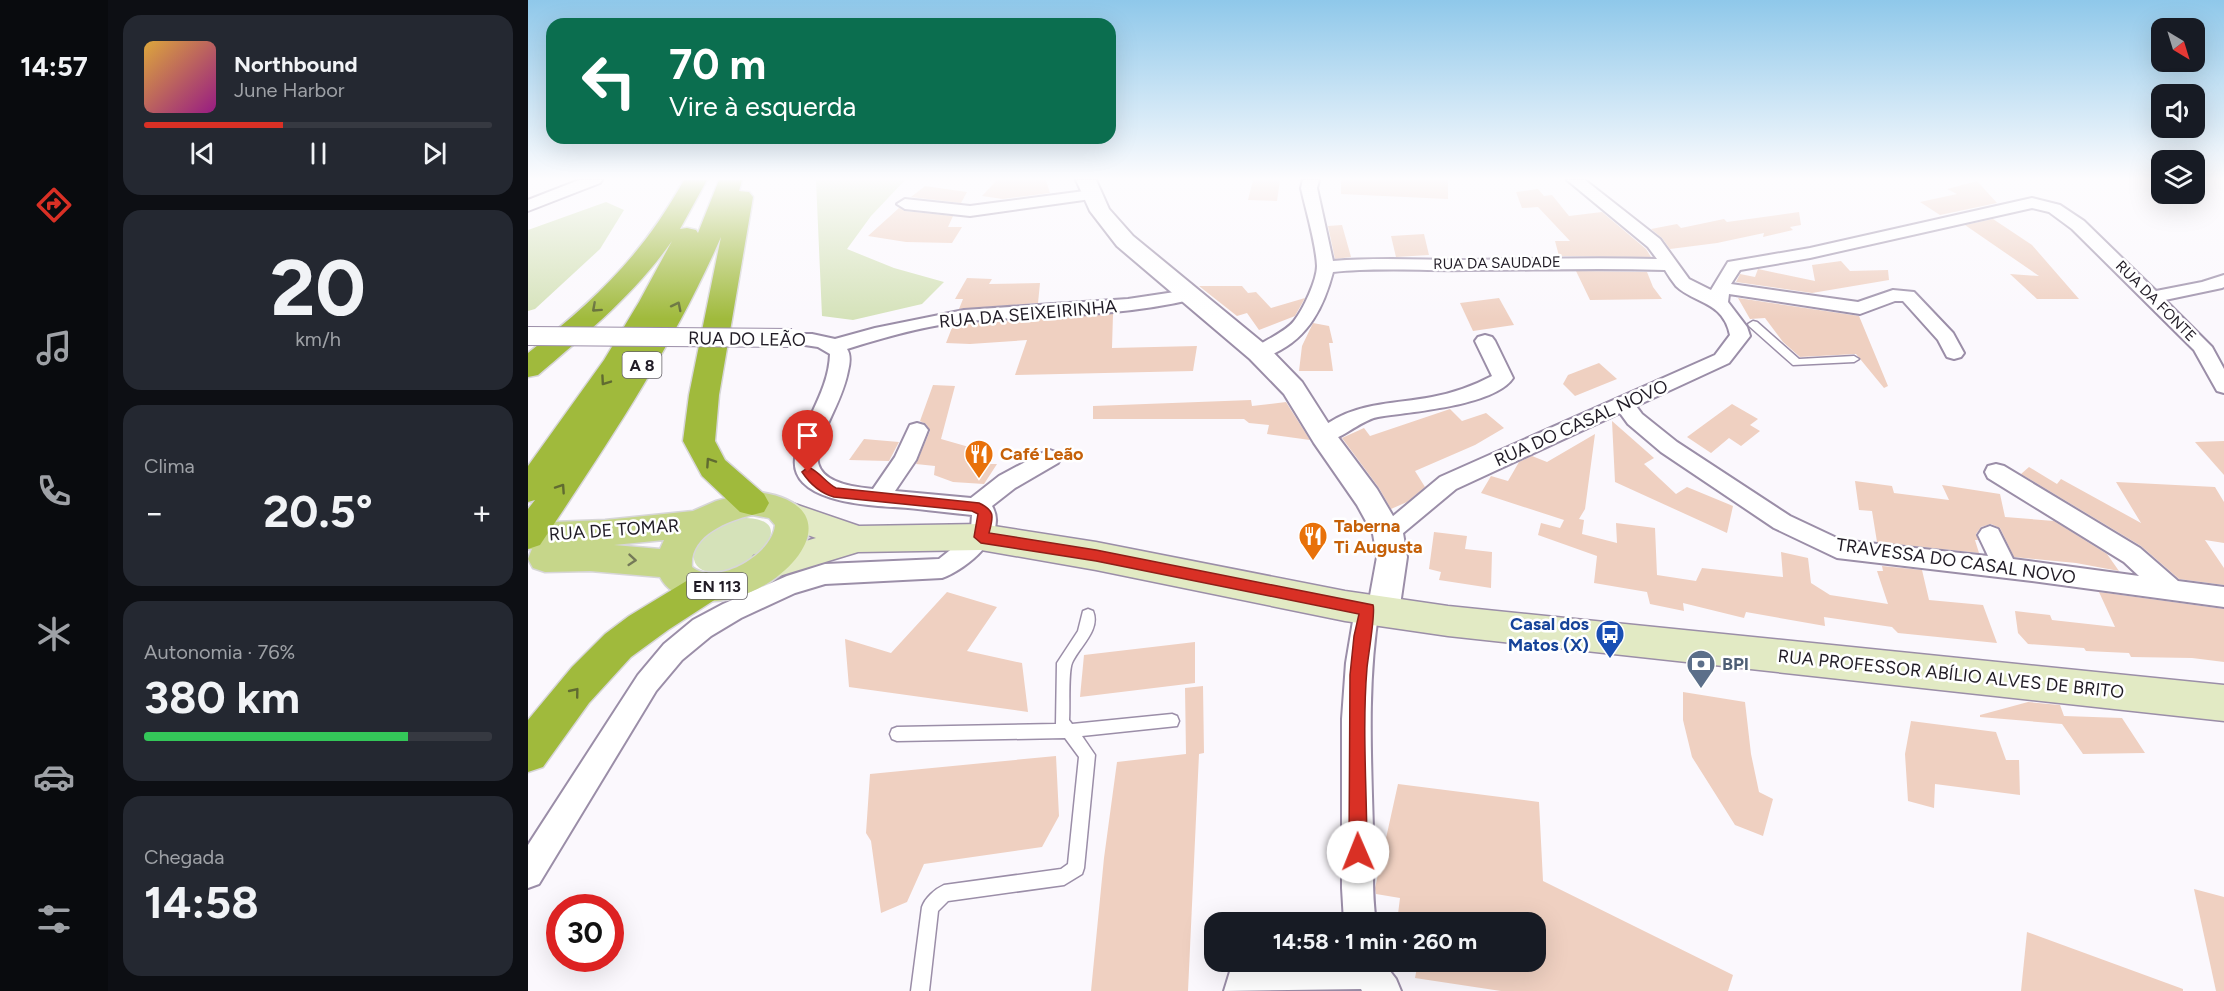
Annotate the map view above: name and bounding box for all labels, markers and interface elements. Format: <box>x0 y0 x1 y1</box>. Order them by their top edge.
north arrow <box>2151 18 2205 72</box>
map controls <box>2151 18 2205 204</box>
text: 70 m <box>669 39 766 90</box>
icon: left <box>570 42 648 120</box>
text: 14:57 <box>20 50 88 83</box>
text: Northbound <box>234 51 358 78</box>
text: June Harbor <box>234 78 345 102</box>
button: sound <box>2151 84 2205 138</box>
text: Vire à esquerda <box>669 90 856 123</box>
icon: previous <box>186 137 219 170</box>
icon: pause <box>302 137 335 170</box>
icon: next <box>418 137 451 170</box>
button: layers <box>2151 150 2205 204</box>
icon: directions <box>33 184 75 226</box>
text: 20 <box>270 241 366 335</box>
street label: RUA DA SAUDADE <box>1433 253 1561 273</box>
street label: RUA DA FONTE <box>2112 257 2200 345</box>
street label: RUA DA SEIXEIRINHA <box>938 295 1118 333</box>
one-way arrow <box>592 301 603 312</box>
one-way arrow <box>670 301 682 312</box>
icon: music <box>33 327 75 369</box>
text: km/h <box>295 327 341 351</box>
street label: RUA DO LEÃO <box>688 327 806 351</box>
road number: A 8 <box>622 352 662 378</box>
one-way arrow <box>602 375 613 386</box>
street label: RUA DO CASAL NOVO <box>1491 375 1671 471</box>
pin <box>782 410 833 472</box>
icon: arrive <box>791 419 824 452</box>
restaurant icon: Café Leão <box>963 438 995 480</box>
place label: Café Leão <box>1000 443 1083 465</box>
text: Clima <box>144 454 195 478</box>
one-way arrow <box>707 458 718 469</box>
icon: phone <box>33 470 75 512</box>
one-way arrow <box>554 483 565 494</box>
text: 20.5° <box>263 484 373 538</box>
text: − <box>144 493 165 532</box>
text: + <box>471 493 492 532</box>
street label: RUA DE TOMAR <box>548 514 680 546</box>
place label: Taberna Ti Augusta <box>1334 515 1423 558</box>
restaurant icon: Taberna Ti Augusta <box>1297 520 1329 562</box>
street label: TRAVESSA DO CASAL NOVO <box>1835 533 2077 589</box>
one-way arrow <box>627 553 636 566</box>
road number: EN 113 <box>687 573 747 599</box>
icon: climate <box>33 613 75 655</box>
place label: Casal dos Matos (X) <box>1508 613 1590 656</box>
bus stop icon: Casal dos Matos (X) <box>1594 618 1626 660</box>
text: Autonomia · 76% <box>144 640 295 664</box>
street label: RUA PROFESSOR ABÍLIO ALVES DE BRITO <box>1777 645 2125 703</box>
bank icon: BPI <box>1685 648 1717 690</box>
place label: BPI <box>1722 653 1749 675</box>
text: 380 km <box>144 670 300 724</box>
one-way arrow <box>567 688 578 699</box>
icon: car <box>33 756 75 798</box>
position arrow <box>1326 820 1390 884</box>
text: Chegada <box>144 845 224 869</box>
text: 14:58 <box>144 875 259 929</box>
speed limit sign: 30 <box>546 894 624 972</box>
icon: filters <box>33 898 75 940</box>
text: 14:58 · 1 min · 260 m <box>1273 928 1477 955</box>

